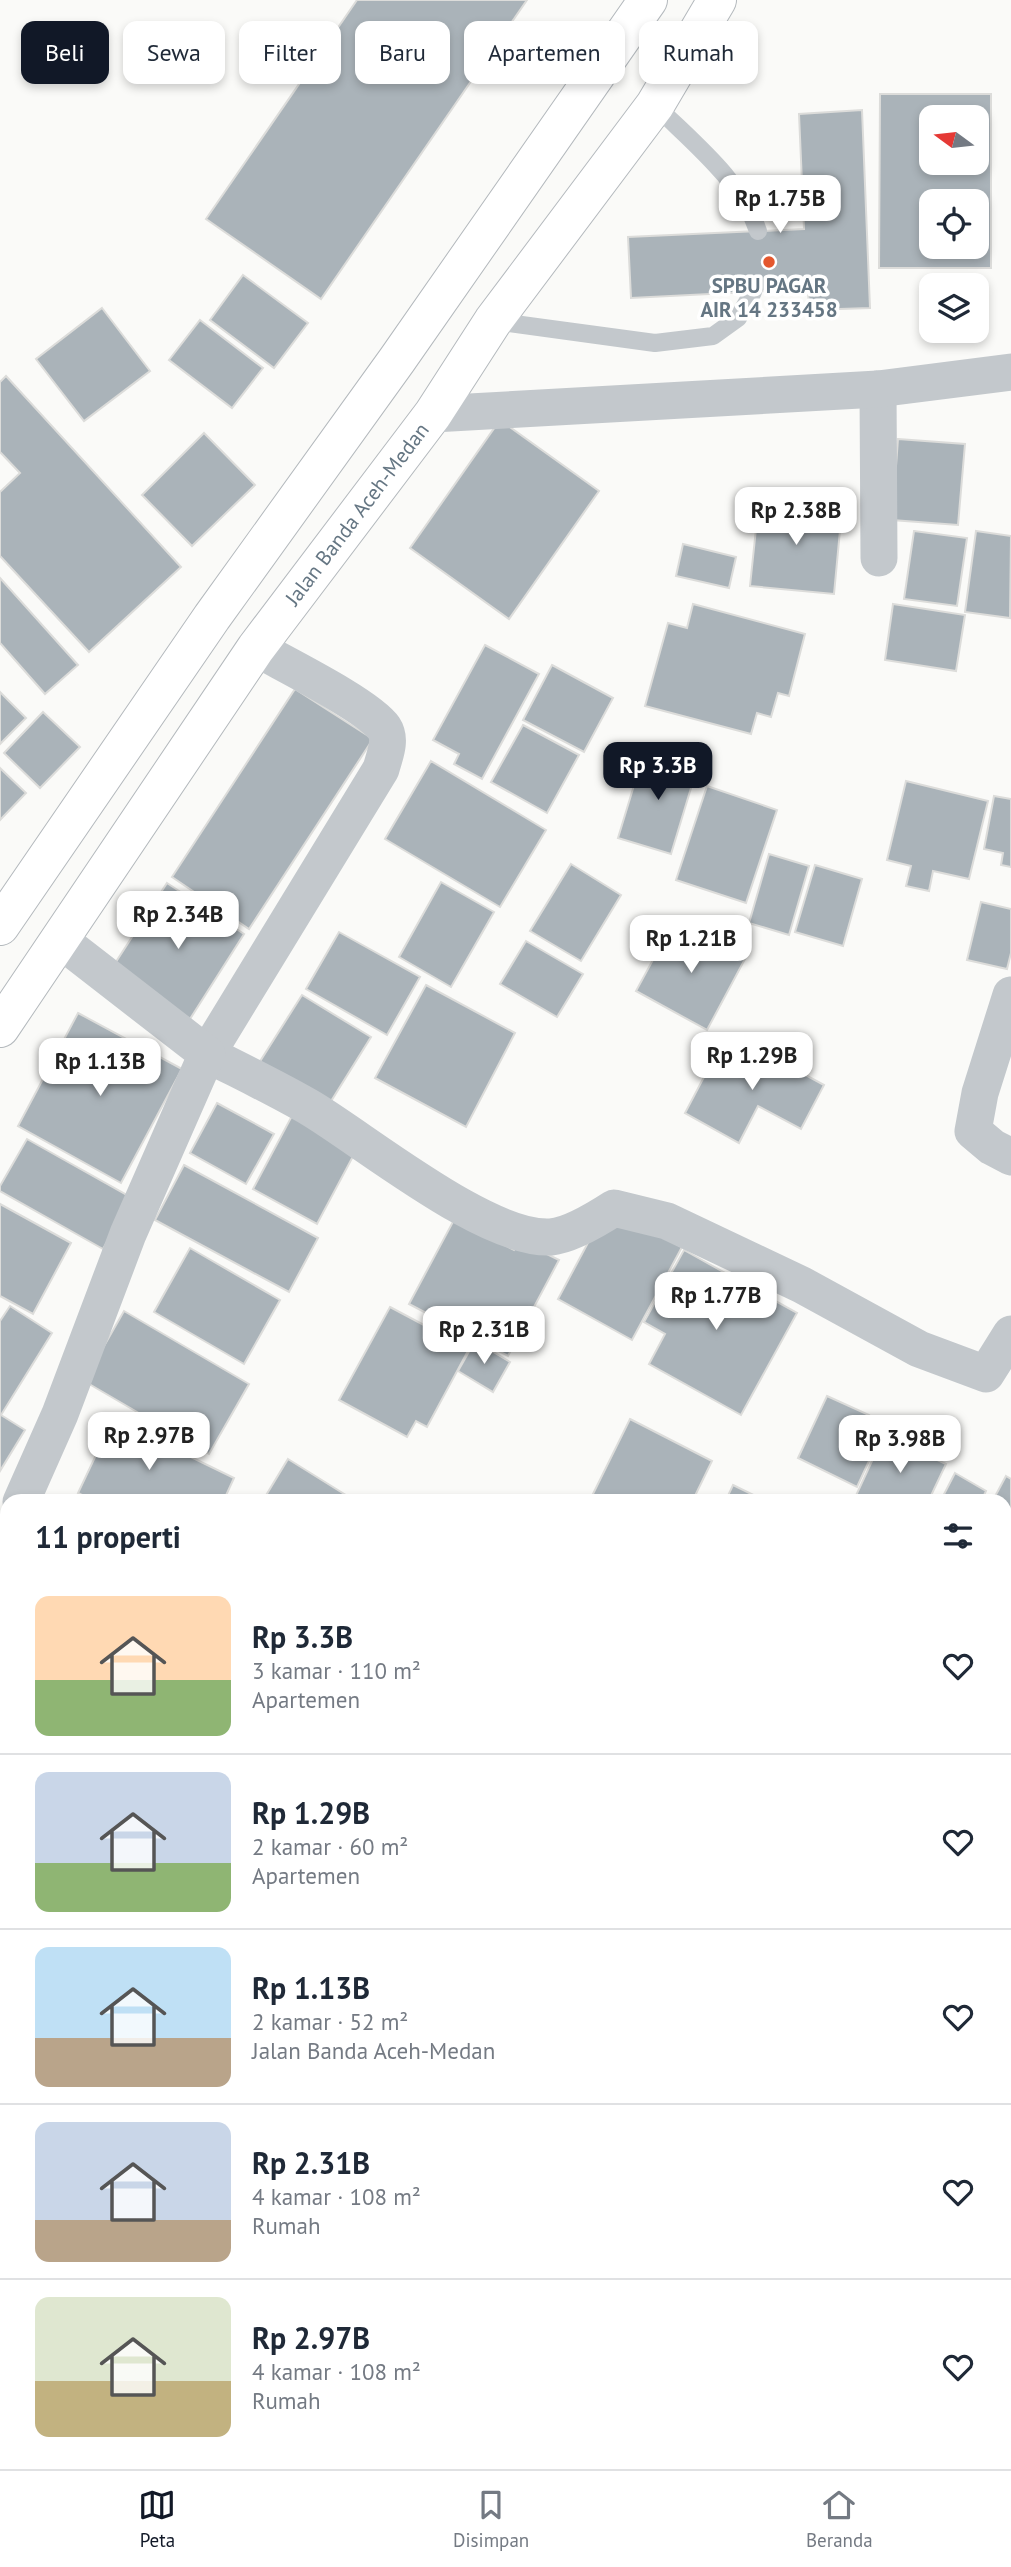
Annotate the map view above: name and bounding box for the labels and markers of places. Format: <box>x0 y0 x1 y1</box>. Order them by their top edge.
pin: Rp 1.75B <box>708 176 852 235</box>
marker: SPBU PAGAR AIR 14 233458 <box>761 254 777 270</box>
place label: SPBU PAGAR AIR 14 233458 <box>700 272 838 323</box>
pin: Rp 2.38B <box>724 488 868 547</box>
pin: Rp 3.3B <box>593 742 723 802</box>
pin: Rp 2.34B <box>106 892 250 951</box>
pin: Rp 1.21B <box>619 916 763 975</box>
pin: Rp 1.29B <box>680 1032 824 1092</box>
pin: Rp 1.13B <box>28 1038 172 1098</box>
pin: Rp 1.77B <box>644 1272 788 1332</box>
pin: Rp 2.31B <box>412 1306 556 1366</box>
pin: Rp 2.97B <box>77 1412 221 1472</box>
pin: Rp 3.98B <box>828 1416 972 1475</box>

